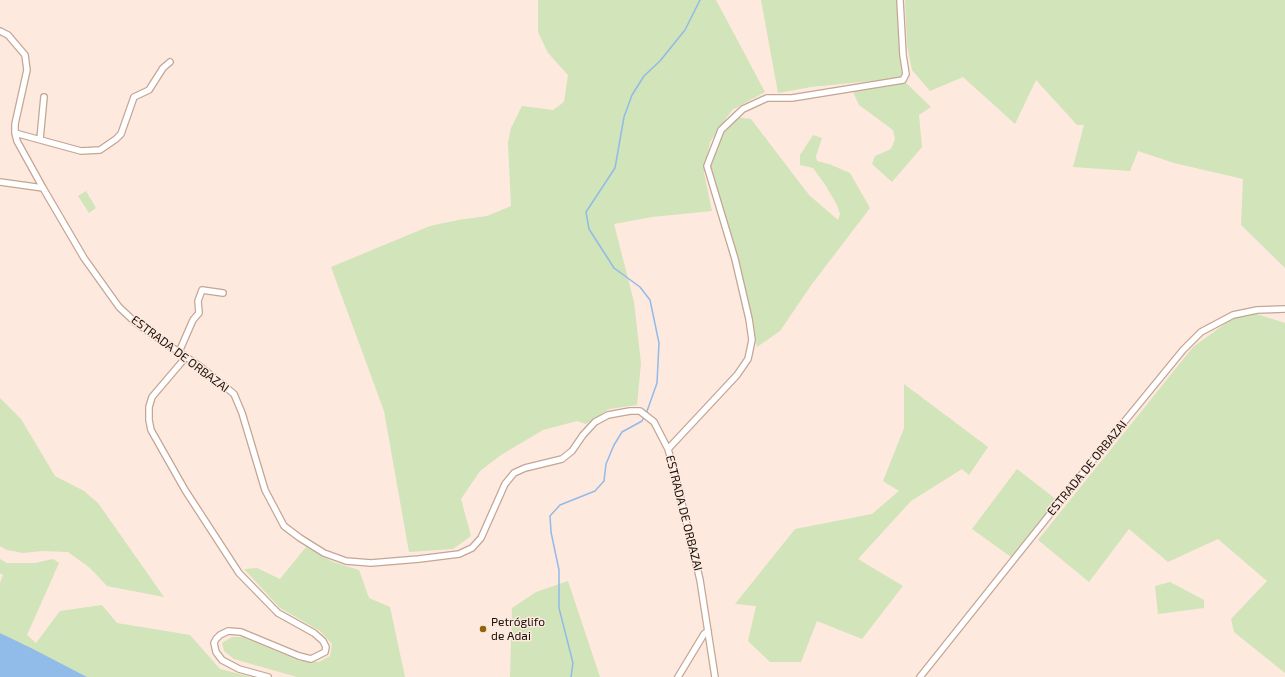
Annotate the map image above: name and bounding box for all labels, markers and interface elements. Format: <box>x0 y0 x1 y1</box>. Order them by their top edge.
street label: ESTRADA DE ORBAZAI <box>128 313 232 395</box>
street label: ESTRADA DE ORBAZAI <box>1044 417 1130 519</box>
street label: ESTRADA DE ORBAZAI <box>663 454 705 572</box>
place label: Petróglifo de Adai <box>491 615 545 643</box>
marker: Petróglifo de Adai <box>478 624 488 634</box>

